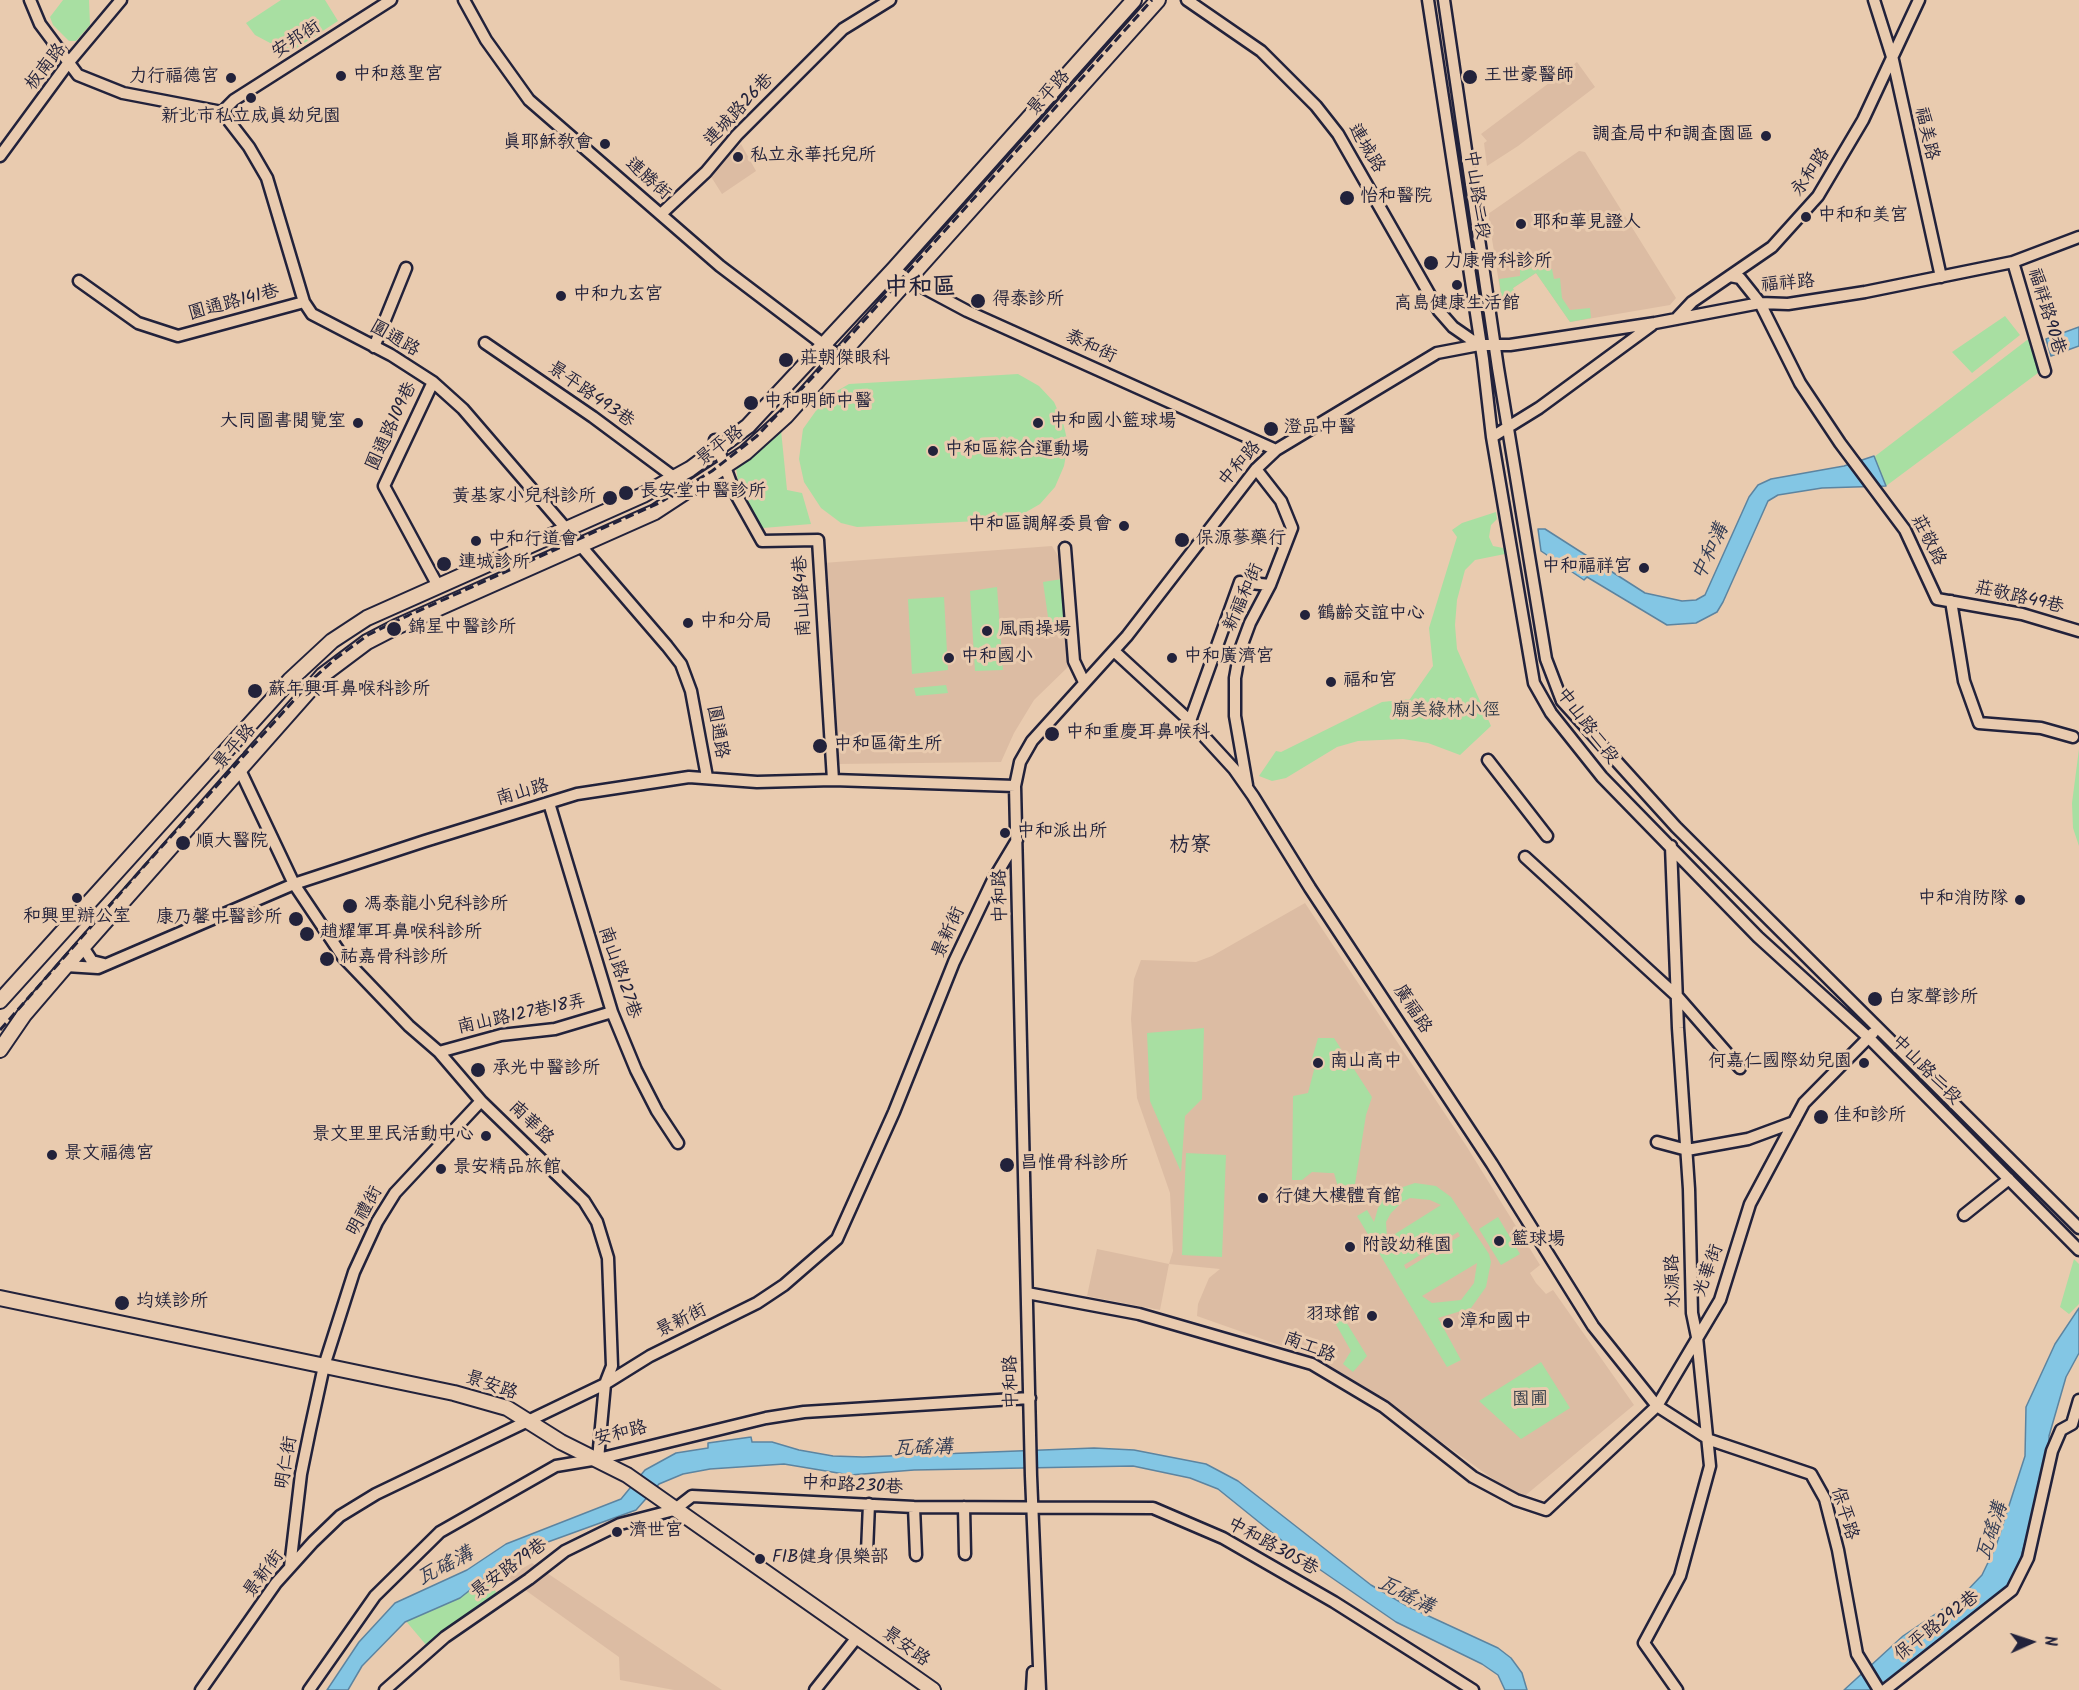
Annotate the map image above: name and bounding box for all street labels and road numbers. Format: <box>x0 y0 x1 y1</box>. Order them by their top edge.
street label: 安邦街 <box>268 17 326 65</box>
street label: 板南路 <box>22 40 72 96</box>
street label: 景平路 <box>1024 67 1076 121</box>
street label: 連城路26巷 <box>701 70 779 152</box>
street label: 福美路 <box>1908 105 1942 163</box>
street label: 連城路 <box>1342 120 1388 178</box>
street label: 永和路 <box>1788 145 1836 201</box>
street label: 中山路二段 <box>1458 149 1492 241</box>
street label: 連勝街 <box>620 154 674 206</box>
street label: 福祥路90巷 <box>2022 266 2068 358</box>
street label: 福祥路 <box>1760 272 1816 298</box>
street label: 圓通路141巷 <box>186 282 282 326</box>
street label: 圓通路 <box>365 317 423 363</box>
street label: 泰和街 <box>1061 327 1119 369</box>
street label: 景平路493巷 <box>542 358 638 434</box>
street label: 圓通路109巷 <box>363 379 423 475</box>
street label: 景平路 <box>693 422 749 472</box>
street label: 中和路 <box>1215 438 1267 492</box>
street label: 莊敬路 <box>1905 512 1949 570</box>
street label: 南山路4巷 <box>791 555 817 637</box>
street label: 新福和街 <box>1220 561 1270 635</box>
street label: 莊敬路49巷 <box>1972 578 2066 620</box>
street label: 中山路二段 <box>1550 685 1622 769</box>
street label: 圓通路 <box>701 704 731 760</box>
street label: 景平路 <box>210 721 262 775</box>
street label: 南山路 <box>494 776 552 812</box>
street label: 中和路 <box>991 869 1013 923</box>
street label: 景新街 <box>929 904 971 962</box>
street label: 南山路127巷 <box>592 924 644 1022</box>
street label: 廣福路 <box>1387 981 1435 1039</box>
street label: 南山路127巷18弄 <box>456 992 588 1040</box>
street label: 中山路二段 <box>1886 1032 1964 1110</box>
street label: 南華路 <box>503 1097 557 1151</box>
street label: 明禮街 <box>343 1183 389 1241</box>
street label: 光華街 <box>1691 1242 1729 1300</box>
street label: 水源路 <box>1663 1254 1687 1308</box>
street label: 景新街 <box>653 1300 711 1344</box>
street label: 南工路 <box>1280 1329 1338 1369</box>
street label: 中和路 <box>1002 1355 1024 1409</box>
street label: 景安路 <box>462 1368 520 1406</box>
street label: 安和路 <box>592 1418 650 1452</box>
street label: 明仁街 <box>273 1435 303 1491</box>
street label: 中和路230巷 <box>801 1474 903 1500</box>
street label: 保平路 <box>1825 1485 1861 1543</box>
street label: 中和路305巷 <box>1223 1514 1321 1582</box>
street label: 景安路79巷 <box>468 1535 552 1605</box>
street label: 景新街 <box>240 1547 290 1603</box>
street label: 保平路292巷 <box>1891 1587 1985 1667</box>
street label: 景安路 <box>877 1623 933 1673</box>

